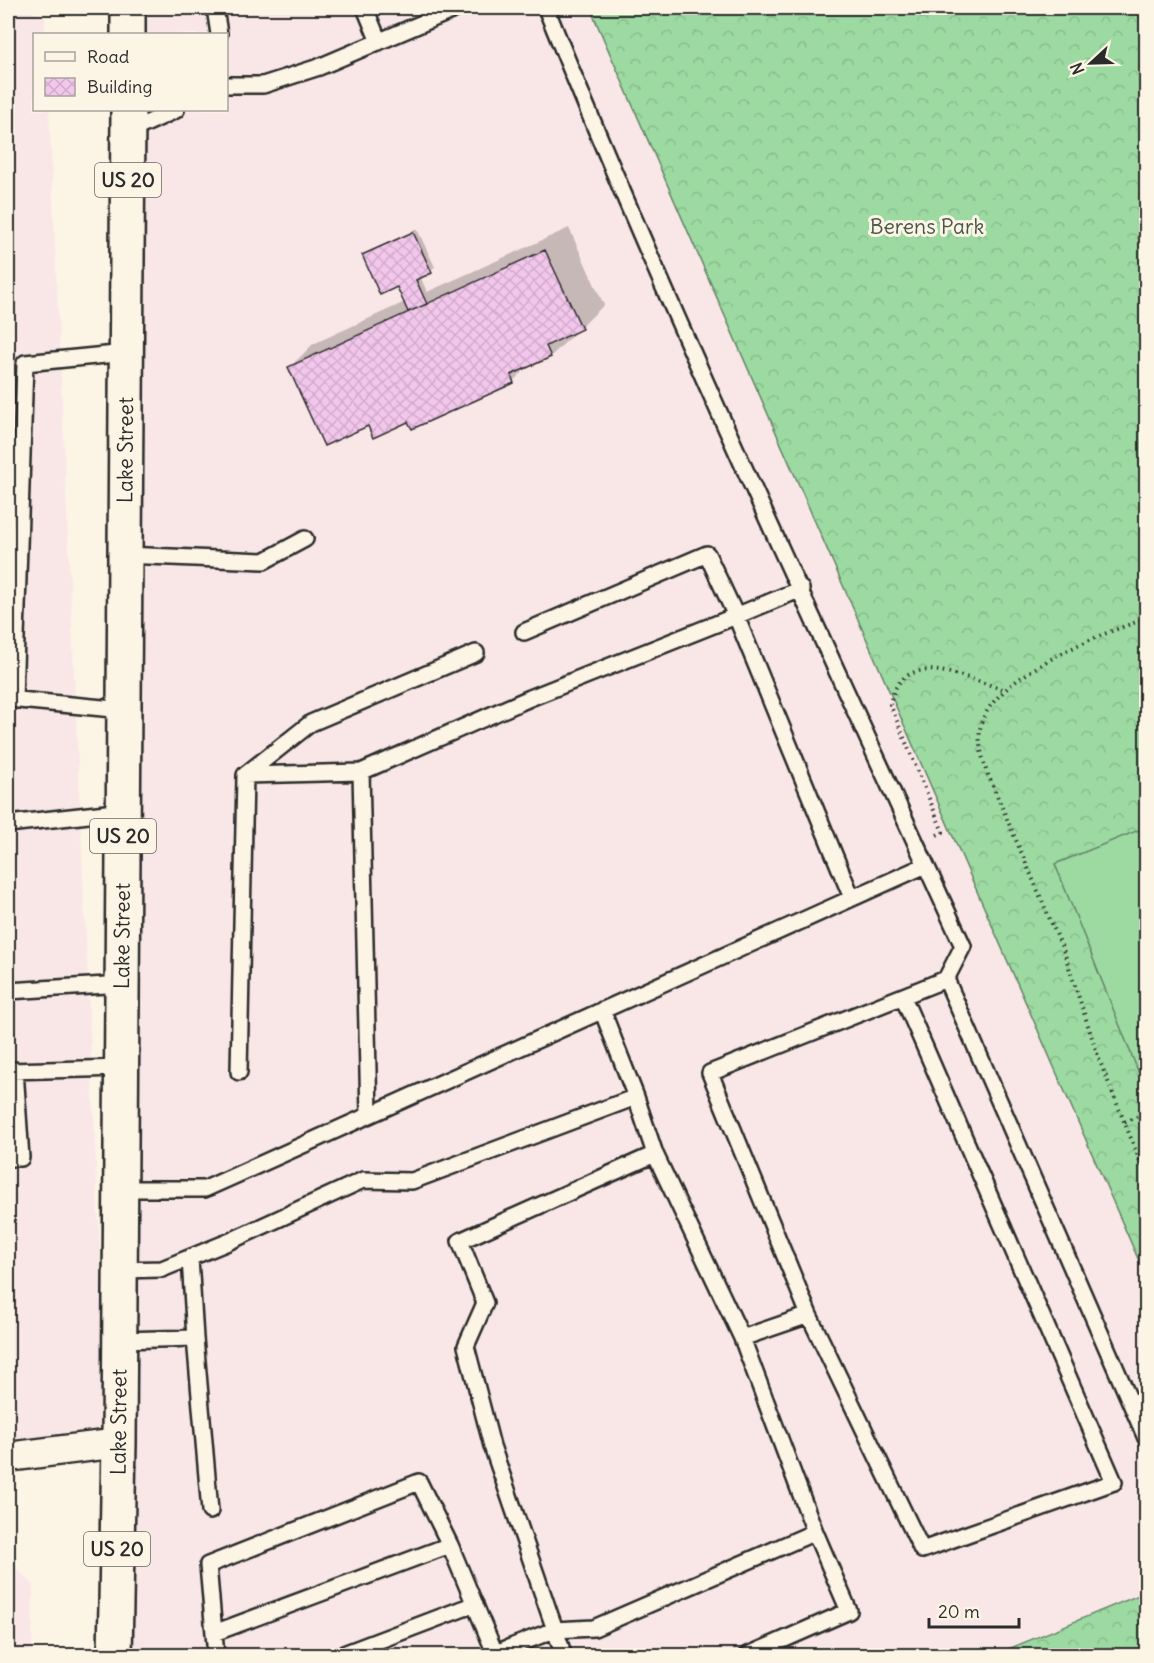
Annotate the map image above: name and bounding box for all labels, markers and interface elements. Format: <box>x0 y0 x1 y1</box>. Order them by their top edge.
legend <box>33 33 228 111</box>
north arrow <box>1061 33 1121 93</box>
text: Road <box>87 45 130 68</box>
text: N <box>1066 60 1088 77</box>
text: Building <box>87 75 152 98</box>
road number: US 20 <box>95 163 161 197</box>
park label: Berens Park <box>870 213 984 240</box>
street label: Lake Street <box>111 397 139 503</box>
road number: US 20 <box>90 819 156 853</box>
street label: Lake Street <box>108 883 136 989</box>
street label: Lake Street <box>104 1369 132 1475</box>
road number: US 20 <box>84 1532 150 1566</box>
scale bar <box>929 1591 1019 1629</box>
text: 20 m <box>938 1600 980 1623</box>

